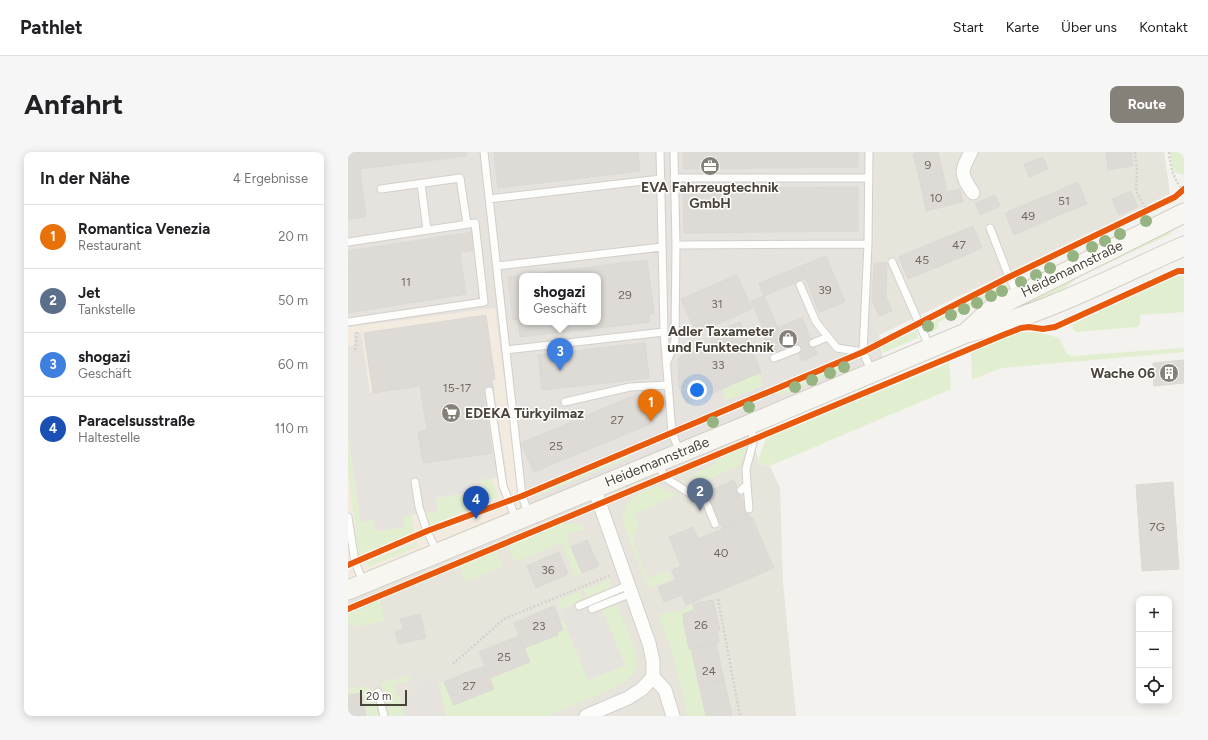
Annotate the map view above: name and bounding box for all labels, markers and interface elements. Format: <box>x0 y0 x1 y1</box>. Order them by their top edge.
text: Pathlet <box>20 16 83 39</box>
text: Start <box>953 19 984 36</box>
text: Karte <box>1006 19 1039 36</box>
text: Über uns <box>1061 19 1117 36</box>
text: Kontakt <box>1139 19 1188 36</box>
button: Route <box>1110 86 1184 123</box>
text: Anfahrt <box>24 87 123 121</box>
office icon: EVA Fahrzeugtechnik GmbH <box>699 155 721 177</box>
house number: 9 <box>925 158 932 172</box>
text: In der Nähe <box>40 168 130 188</box>
text: 4 Ergebnisse <box>233 171 308 186</box>
place label: EVA Fahrzeugtechnik GmbH <box>641 179 779 212</box>
house number: 10 <box>930 191 943 205</box>
house number: 51 <box>1058 194 1070 208</box>
house number: 49 <box>1021 209 1035 223</box>
text: Romantica Venezia <box>78 220 210 238</box>
text: 1 <box>50 229 56 244</box>
text: 20 m <box>278 229 308 244</box>
street label: Heidemannstraße <box>1018 237 1126 301</box>
text: Restaurant <box>78 238 141 253</box>
house number: 47 <box>952 238 966 252</box>
house number: 45 <box>915 253 929 267</box>
popup <box>519 273 601 325</box>
house number: 11 <box>401 275 411 289</box>
text: shogazi <box>533 283 586 301</box>
house number: 39 <box>818 283 832 297</box>
text: Jet <box>78 284 101 302</box>
house number: 29 <box>618 288 632 302</box>
text: 2 <box>49 293 57 308</box>
text: 50 m <box>278 293 308 308</box>
house number: 31 <box>711 297 723 311</box>
text: Geschäft <box>533 301 587 316</box>
text: Tankstelle <box>78 302 135 317</box>
place label: Adler Taxameter und Funktechnik <box>667 323 775 356</box>
shop icon: Adler Taxameter und Funktechnik <box>777 328 799 350</box>
pin: 3 <box>547 338 573 371</box>
text: shogazi <box>78 348 130 366</box>
text: 3 <box>49 357 57 372</box>
text: 60 m <box>278 357 308 372</box>
house number: 33 <box>711 358 725 372</box>
building icon: Wache 06 <box>1158 362 1180 384</box>
place label: Wache 06 <box>1090 365 1155 382</box>
text: Geschäft <box>78 366 132 381</box>
your location <box>687 380 707 400</box>
house number: 15-17 <box>443 381 472 395</box>
pin: 1 <box>638 389 664 422</box>
supermarket icon: EDEKA Türkyilmaz <box>440 402 462 424</box>
place label: EDEKA Türkyilmaz <box>465 405 584 422</box>
text: Paracelsusstraße <box>78 412 195 430</box>
house number: 27 <box>610 413 624 427</box>
text: 4 <box>49 421 57 436</box>
text: 110 m <box>275 421 308 436</box>
text: Haltestelle <box>78 430 140 445</box>
street label: Heidemannstraße <box>602 433 712 491</box>
house number: 25 <box>549 439 563 453</box>
pin: 2 <box>687 478 713 511</box>
pin: 4 <box>463 486 489 519</box>
house number: 7G <box>1149 520 1165 534</box>
house number: 40 <box>713 546 729 560</box>
house number: 36 <box>541 563 555 577</box>
map controls <box>1136 596 1172 704</box>
button: + <box>1136 596 1172 632</box>
house number: 26 <box>694 618 708 632</box>
house number: 23 <box>532 619 546 633</box>
button: − <box>1136 632 1172 668</box>
house number: 25 <box>497 650 511 664</box>
house number: 24 <box>702 664 717 678</box>
button: locate <box>1136 668 1172 704</box>
house number: 27 <box>462 679 476 693</box>
scale bar <box>360 688 407 707</box>
text: 20 m <box>366 690 391 703</box>

